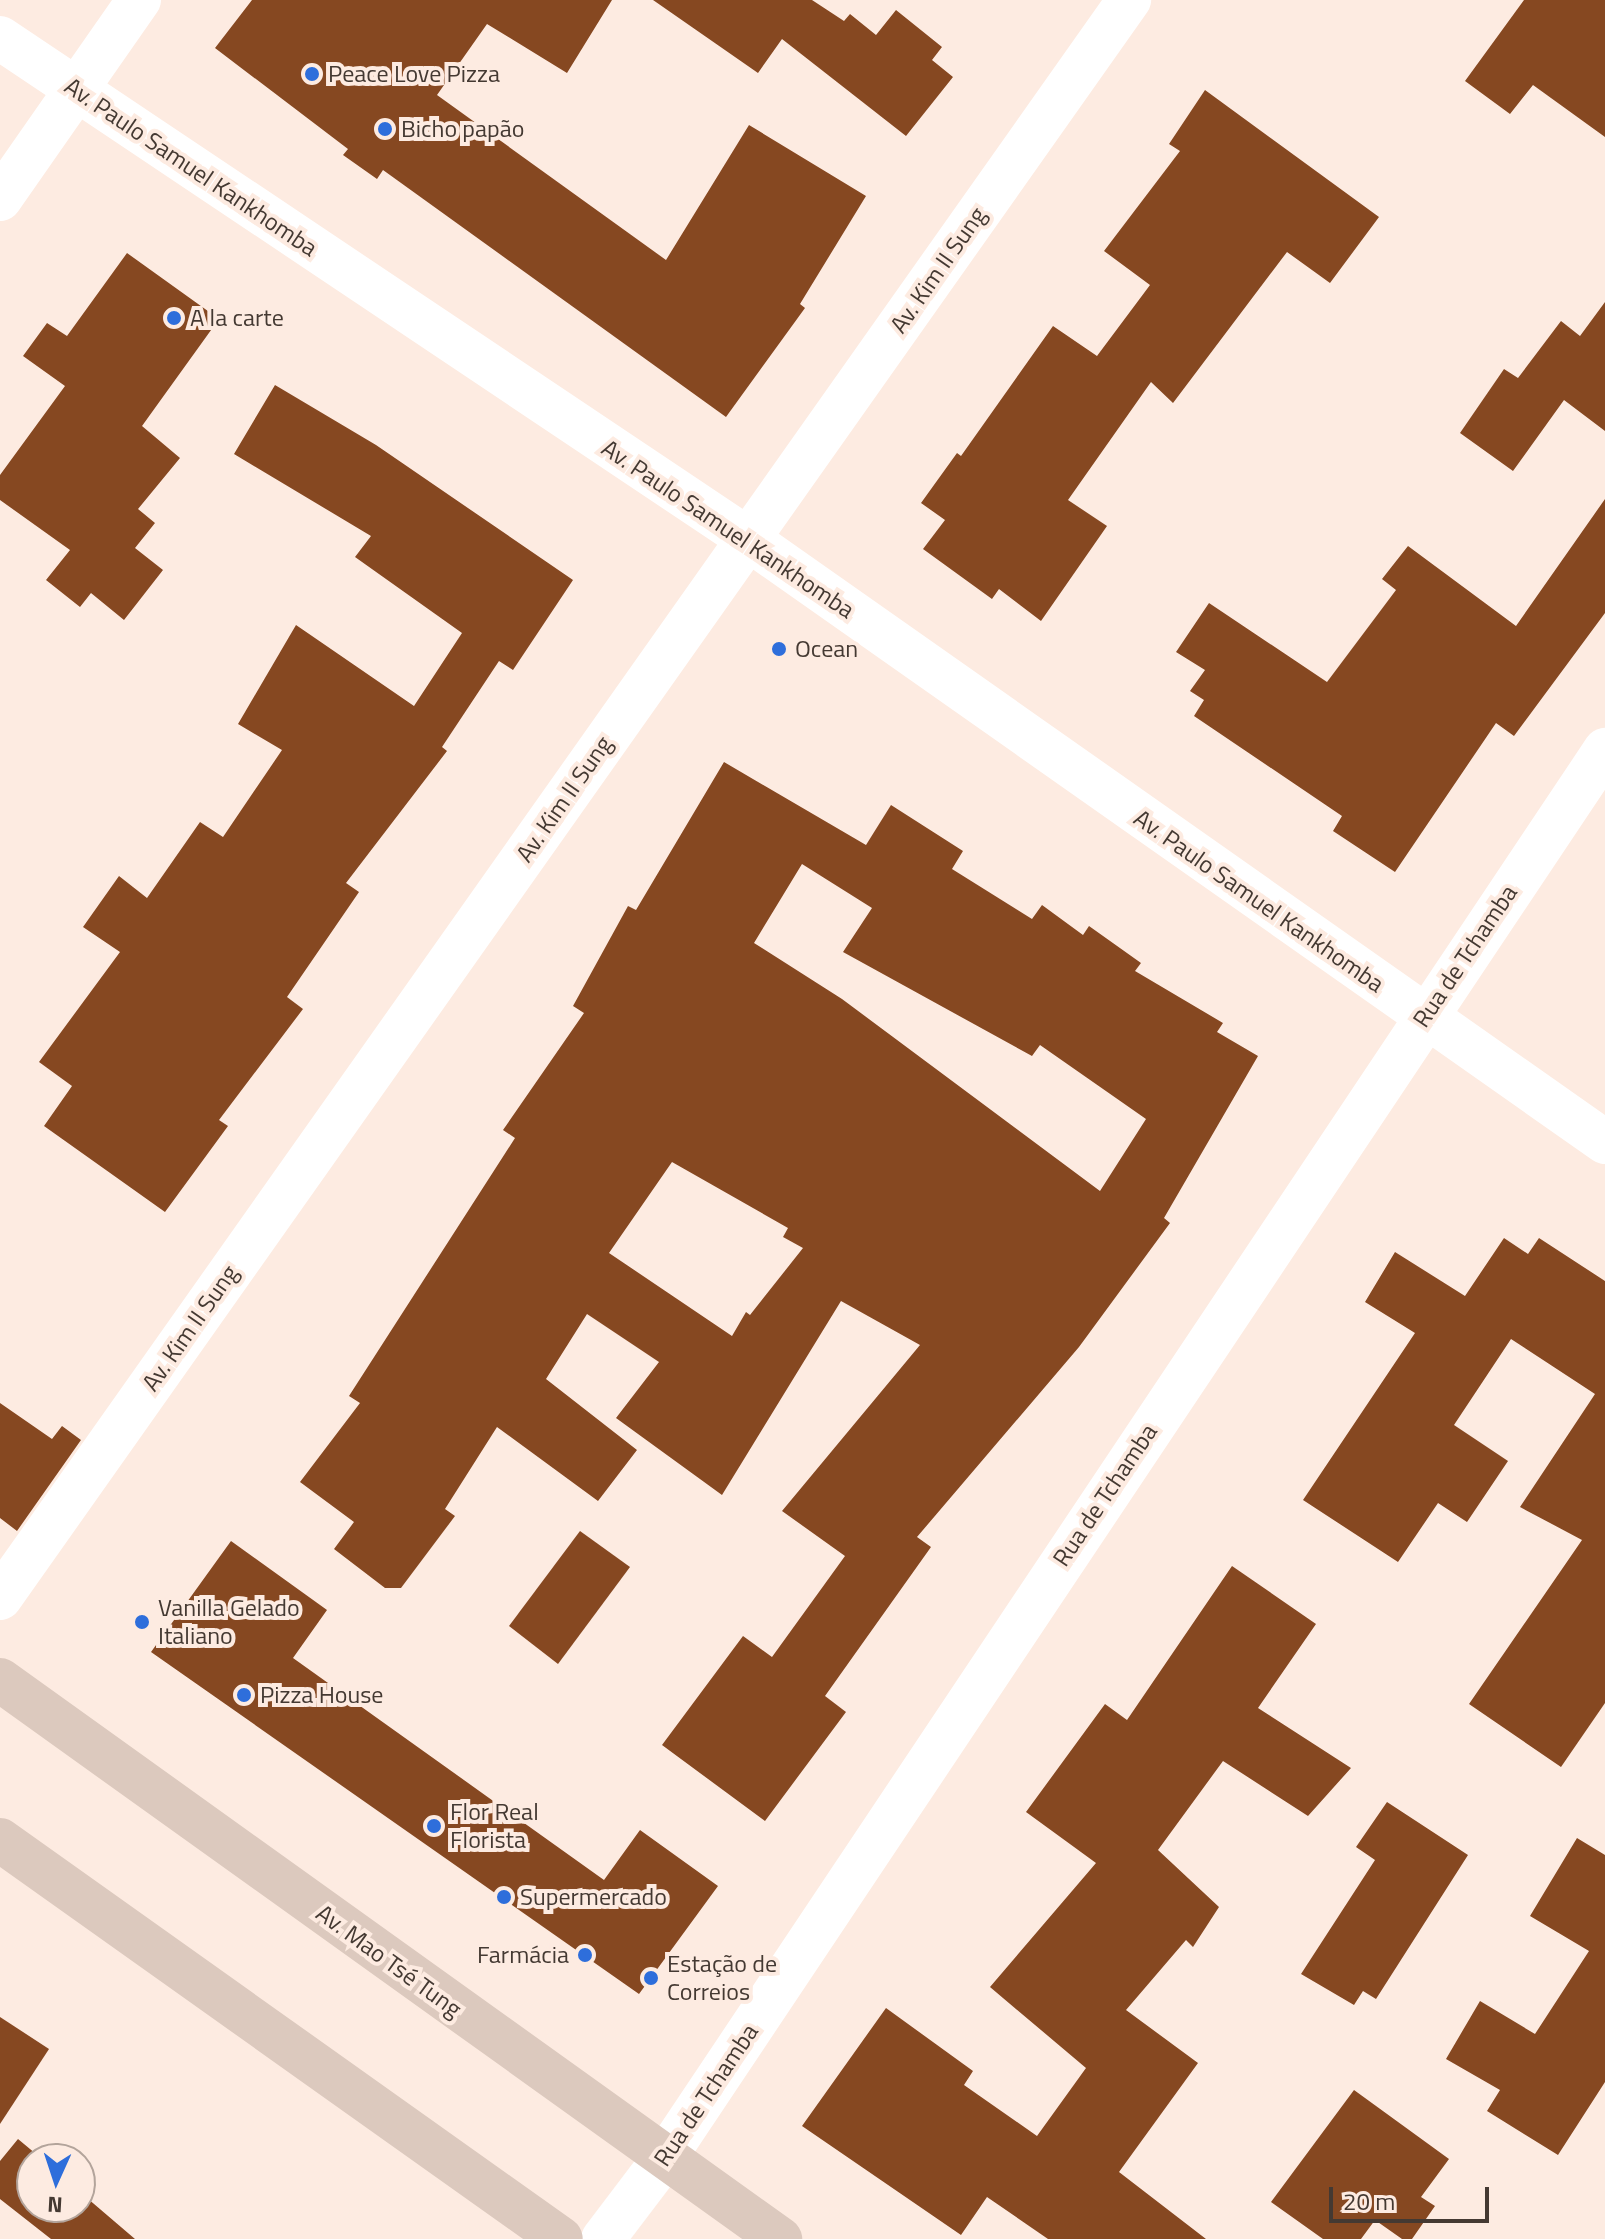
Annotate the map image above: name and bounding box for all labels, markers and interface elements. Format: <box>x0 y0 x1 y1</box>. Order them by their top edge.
place label: Peace Love Pizza <box>328 60 500 88</box>
marker: Peace Love Pizza <box>303 65 321 83</box>
street label: Av. Paulo Samuel Kankhomba <box>59 72 323 262</box>
place label: Bicho papão <box>401 115 524 143</box>
marker: Bicho papão <box>376 120 394 138</box>
street label: Av. Kim II Sung <box>884 201 992 339</box>
place label: A la carte <box>190 304 284 332</box>
marker: A la carte <box>165 309 183 327</box>
street label: Av. Paulo Samuel Kankhomba <box>596 434 860 624</box>
place label: Ocean <box>795 635 858 663</box>
marker: Ocean <box>770 640 788 658</box>
street label: Av. Kim II Sung <box>510 730 618 868</box>
street label: Av. Paulo Samuel Kankhomba <box>1128 804 1390 998</box>
street label: Rua de Tchamba <box>1407 879 1523 1033</box>
street label: Av. Kim II Sung <box>136 1259 244 1397</box>
street label: Rua de Tchamba <box>1047 1418 1163 1572</box>
place label: Vanilla Gelado Italiano <box>158 1594 300 1650</box>
marker: Vanilla Gelado Italiano <box>133 1613 151 1631</box>
place label: Pizza House <box>260 1681 383 1709</box>
marker: Pizza House <box>235 1686 253 1704</box>
place label: Flor Real Florista <box>450 1798 539 1854</box>
marker: Flor Real Florista <box>425 1817 443 1835</box>
place label: Supermercado <box>520 1883 667 1911</box>
marker: Supermercado <box>495 1888 513 1906</box>
street label: Av. Mao Tsé Tung <box>311 1899 467 2023</box>
place label: Farmácia <box>477 1941 569 1969</box>
marker: Farmácia <box>576 1946 594 1964</box>
place label: Estação de Correios <box>667 1950 777 2006</box>
marker: Estação de Correios <box>642 1969 660 1987</box>
street label: Rua de Tchamba <box>648 2018 764 2172</box>
north arrow <box>16 2143 96 2223</box>
scale bar <box>1333 2171 1493 2221</box>
text: 20 m <box>1343 2183 1395 2219</box>
text: N <box>46 2188 63 2222</box>

